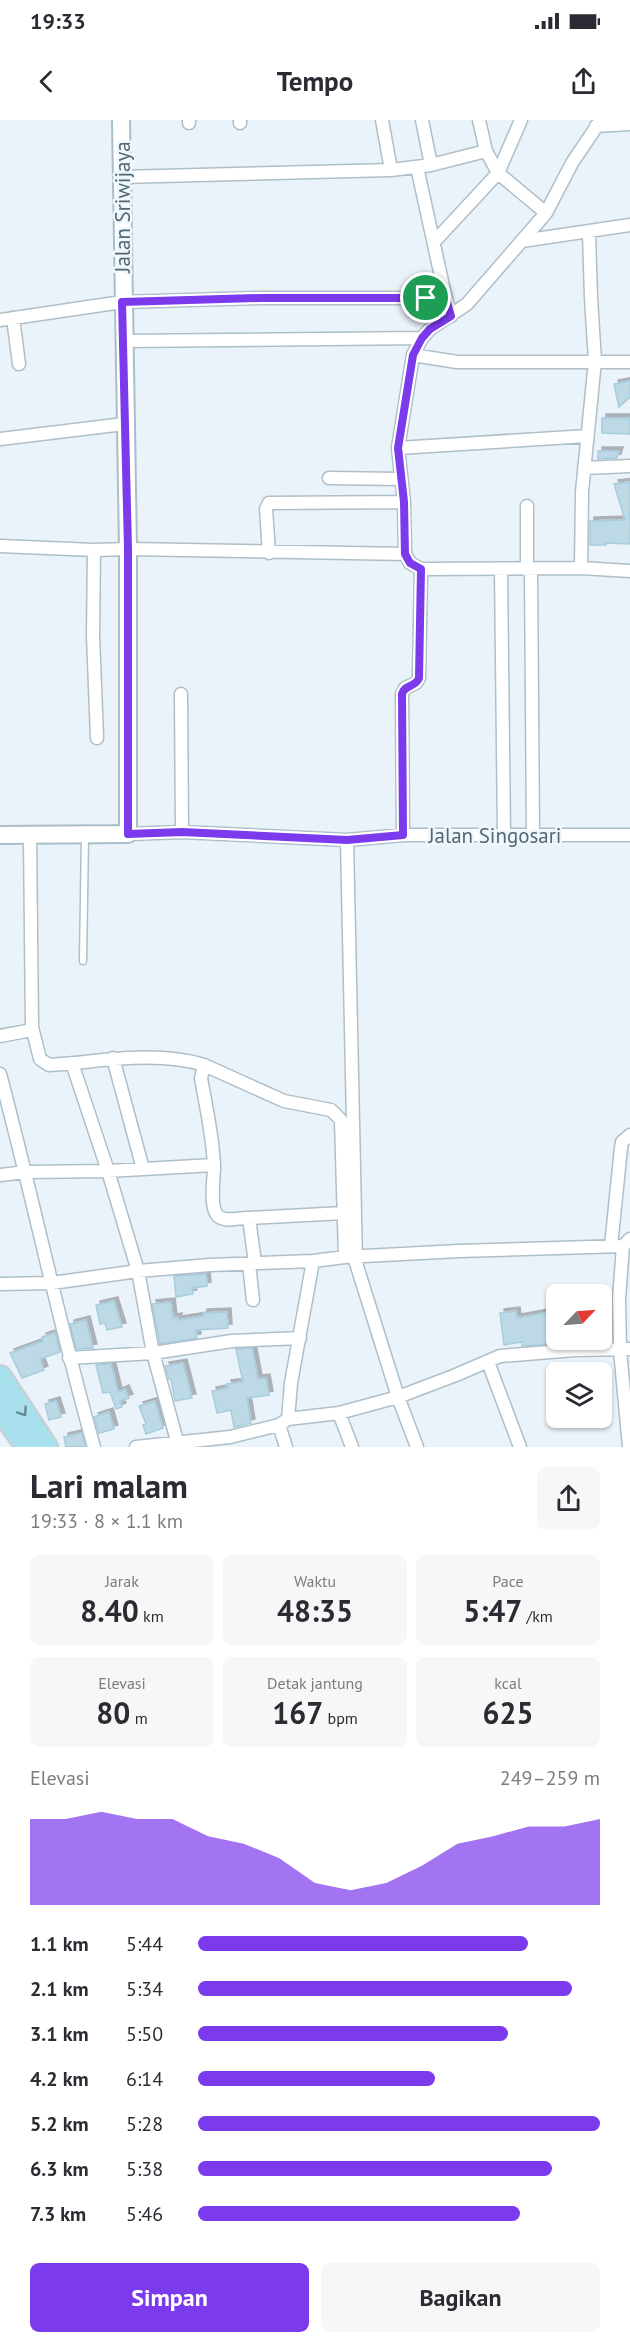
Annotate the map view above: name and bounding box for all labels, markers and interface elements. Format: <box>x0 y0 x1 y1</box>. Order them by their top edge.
text: 19:33 <box>30 7 86 35</box>
text: Tempo <box>277 64 353 98</box>
icon: back <box>30 65 63 98</box>
icon: share <box>567 65 600 98</box>
street label: Jalan Sriwijaya <box>109 141 136 274</box>
pin <box>400 272 451 323</box>
icon: arrive <box>409 281 442 314</box>
street label: Jalan Singosari <box>428 822 562 849</box>
north arrow <box>546 1284 612 1350</box>
map controls <box>546 1284 612 1428</box>
button: layers <box>546 1362 612 1428</box>
one-way arrow <box>16 1405 27 1416</box>
text: Lari malam <box>30 1464 188 1507</box>
button: share <box>537 1467 600 1530</box>
text: 19:33 · 8 × 1.1 km <box>30 1508 183 1534</box>
text: Jarak <box>105 1571 139 1591</box>
text: Waktu <box>294 1571 336 1591</box>
text: Pace <box>492 1571 524 1591</box>
text: 8.40 <box>80 1591 139 1630</box>
text: 48:35 <box>277 1591 353 1630</box>
text: 5:47 <box>463 1591 522 1630</box>
text: km <box>139 1606 164 1626</box>
text: /km <box>522 1606 553 1626</box>
text: Elevasi <box>98 1673 146 1693</box>
text: Detak jantung <box>267 1673 363 1693</box>
text: kcal <box>494 1673 522 1693</box>
text: 80 <box>96 1693 130 1732</box>
text: 167 <box>272 1693 323 1732</box>
text: 625 <box>482 1693 534 1732</box>
text: m <box>130 1708 148 1728</box>
text: bpm <box>323 1708 358 1728</box>
text: Elevasi <box>30 1765 90 1791</box>
text: 249–259 m <box>500 1765 600 1791</box>
text: 1.1 km <box>30 1931 89 1957</box>
text: 5:44 <box>126 1931 163 1957</box>
text: 2.1 km <box>30 1976 89 2002</box>
text: 5:34 <box>126 1976 163 2002</box>
text: 3.1 km <box>30 2021 89 2047</box>
text: 5:50 <box>126 2021 163 2047</box>
text: 4.2 km <box>30 2066 89 2092</box>
text: 6:14 <box>126 2066 163 2092</box>
text: 5.2 km <box>30 2111 89 2137</box>
text: 5:28 <box>126 2111 163 2137</box>
text: 6.3 km <box>30 2156 89 2182</box>
text: 5:38 <box>126 2156 163 2182</box>
text: 7.3 km <box>30 2201 86 2227</box>
text: 5:46 <box>126 2201 163 2227</box>
button: Simpan <box>30 2263 309 2332</box>
button: Bagikan <box>321 2263 600 2332</box>

